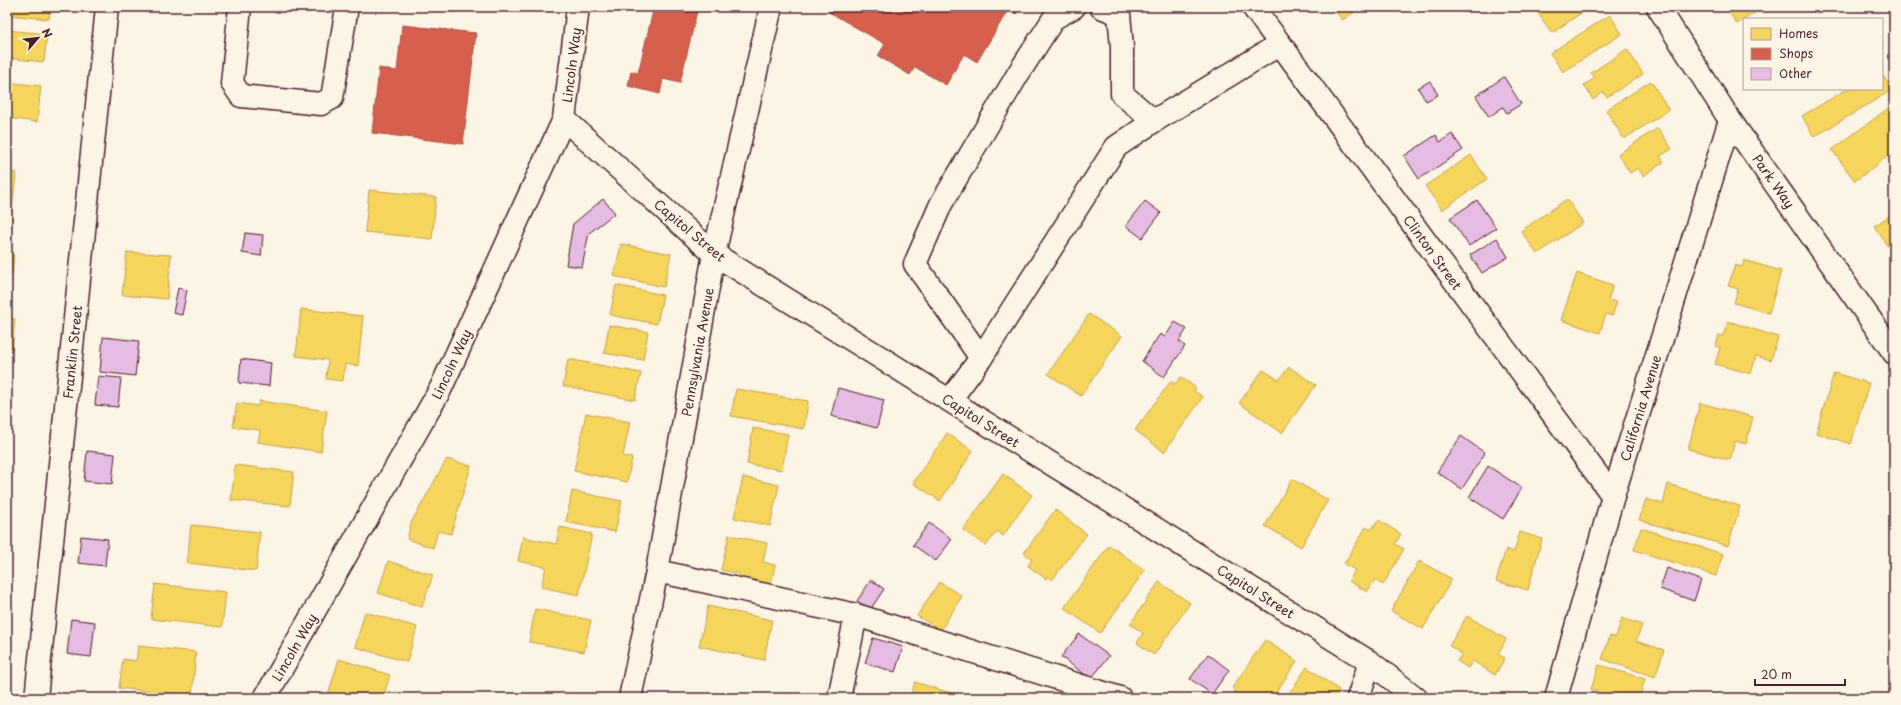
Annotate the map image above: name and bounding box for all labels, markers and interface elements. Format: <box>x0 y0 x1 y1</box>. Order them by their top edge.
north arrow <box>18 18 58 58</box>
legend <box>1743 18 1883 90</box>
text: Homes <box>1779 24 1818 42</box>
text: N <box>38 25 57 41</box>
street label: Lincoln Way <box>557 26 585 104</box>
text: Shops <box>1779 44 1814 62</box>
text: Other <box>1779 64 1812 82</box>
street label: Park Way <box>1748 150 1800 212</box>
street label: Capitol Street <box>650 194 730 266</box>
street label: Clinton Street <box>1399 211 1467 293</box>
street label: Pennsylvania Avenue <box>676 286 718 418</box>
street label: Franklin Street <box>58 304 86 400</box>
street label: Lincoln Way <box>426 326 476 402</box>
street label: California Avenue <box>1615 352 1665 464</box>
street label: Capitol Street <box>939 389 1023 451</box>
street label: Capitol Street <box>1214 560 1298 622</box>
street label: Lincoln Way <box>267 610 321 684</box>
scale bar <box>1755 661 1845 687</box>
text: 20 m <box>1761 665 1792 683</box>

